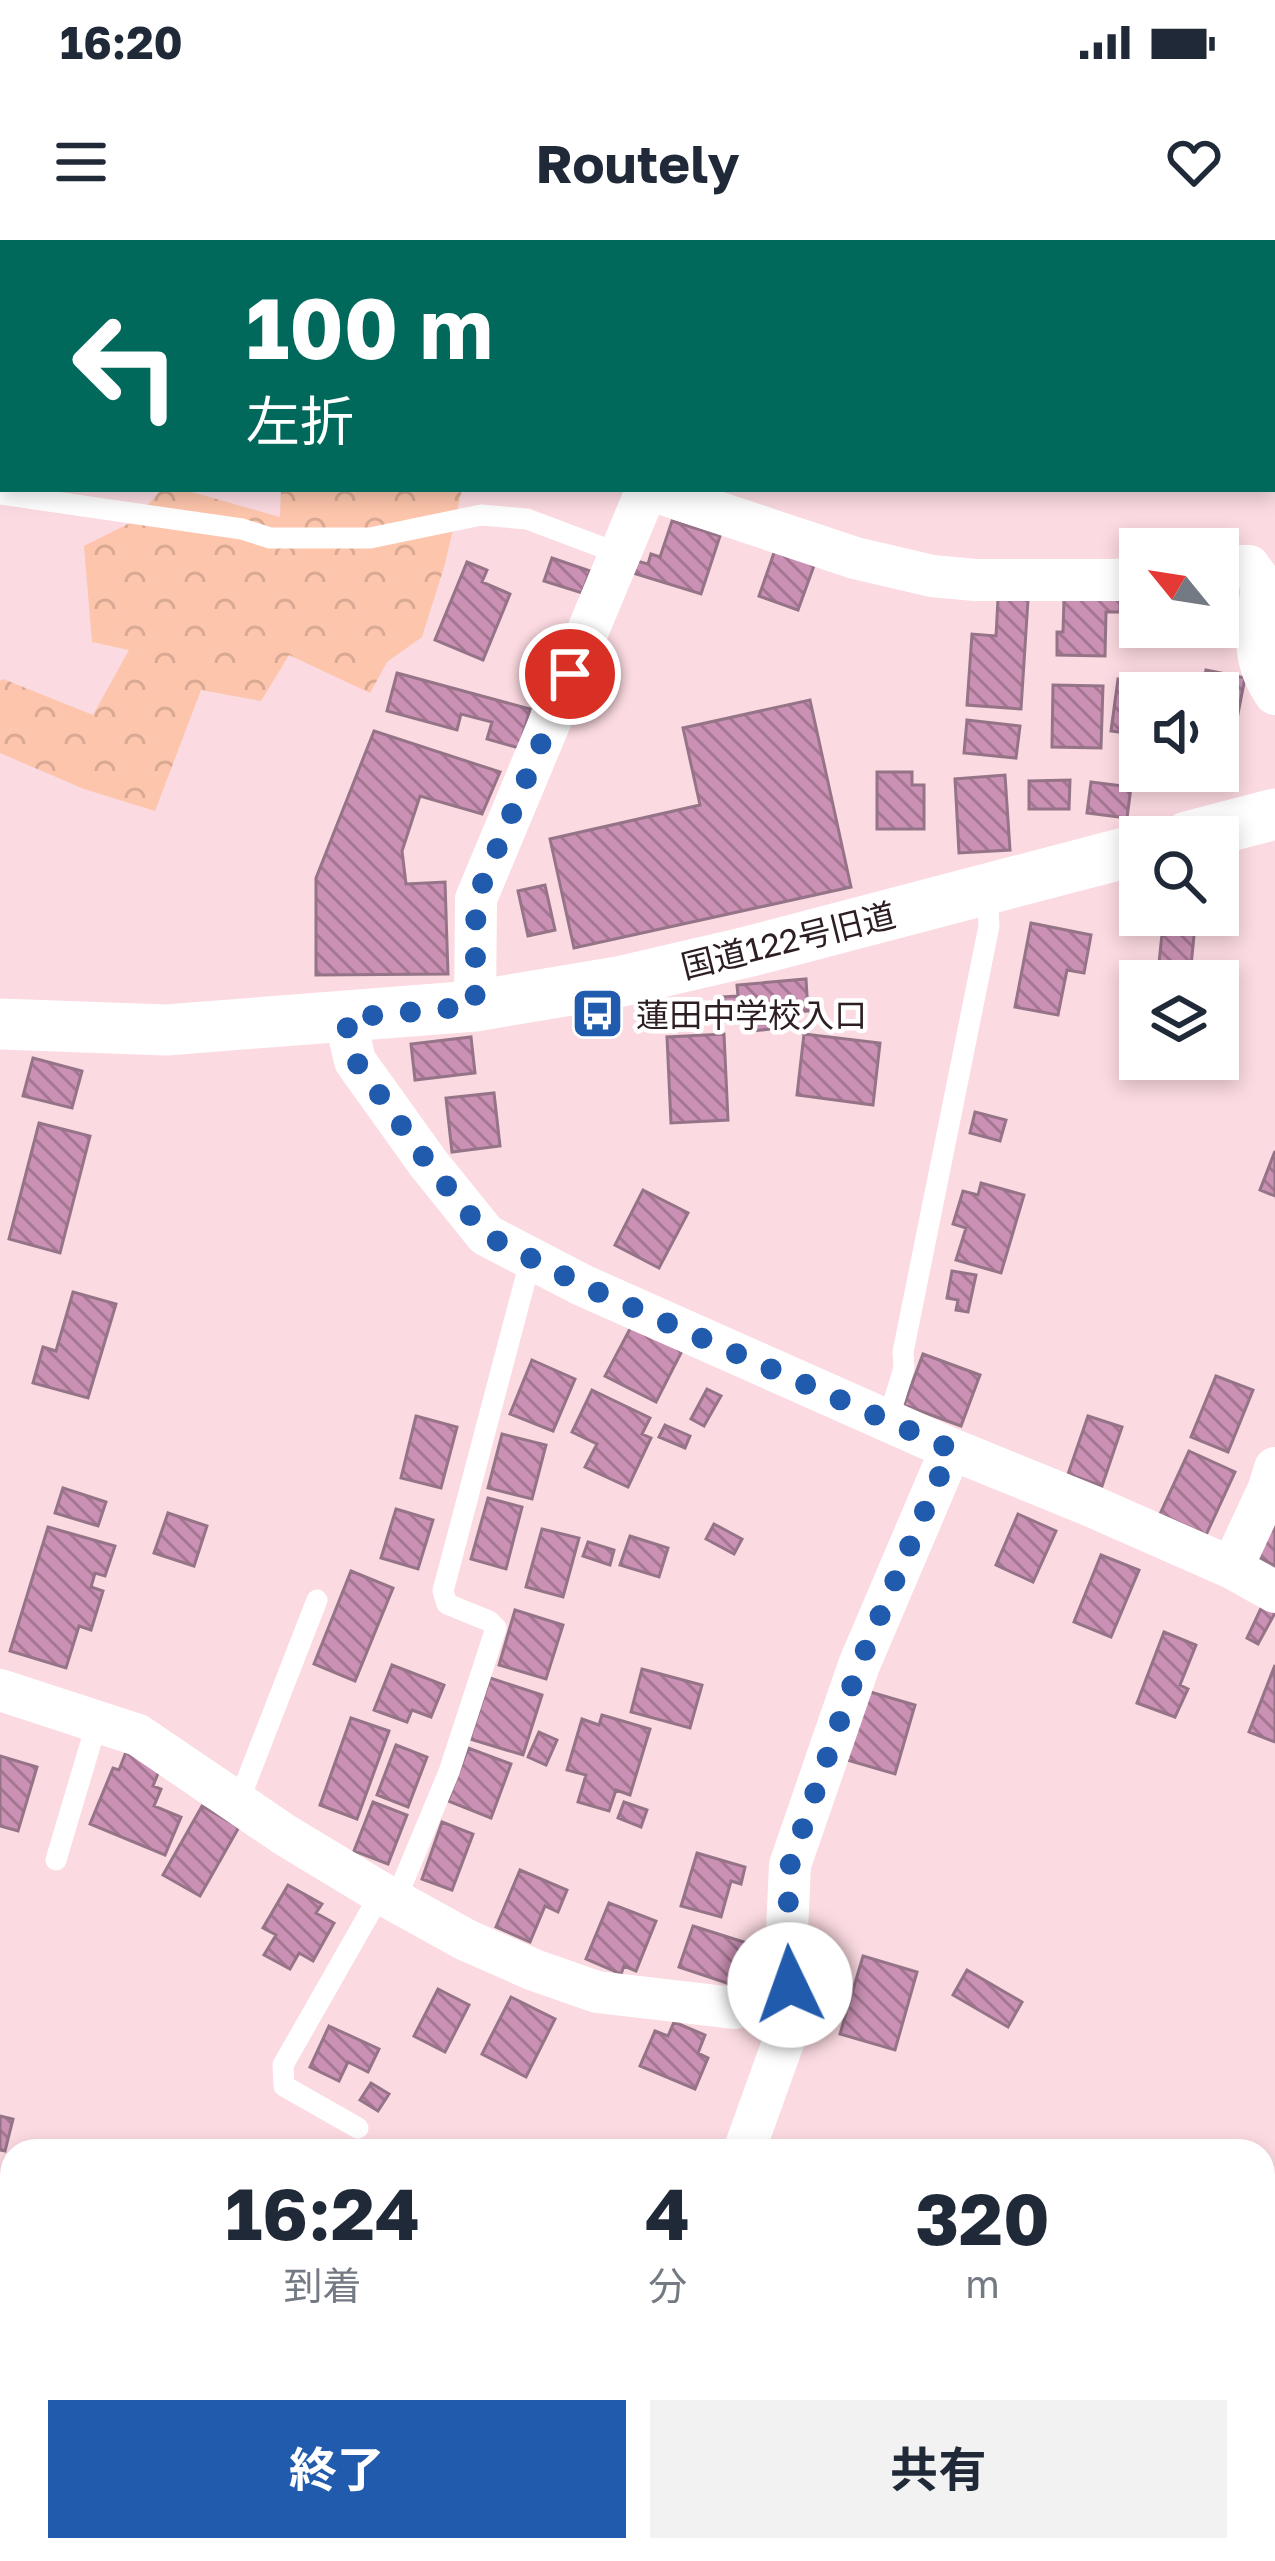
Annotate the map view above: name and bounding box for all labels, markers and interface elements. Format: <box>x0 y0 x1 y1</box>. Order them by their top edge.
text: 16:20 <box>60 15 183 69</box>
icon: menu <box>48 129 114 195</box>
icon: heart <box>1161 129 1227 195</box>
text: Routely <box>535 130 740 195</box>
text: 100 m <box>246 277 493 377</box>
icon: left <box>48 288 204 444</box>
text: 左折 <box>246 388 354 453</box>
north arrow <box>1119 528 1239 648</box>
map controls <box>1119 528 1239 1080</box>
pin <box>519 623 621 725</box>
icon: arrive <box>537 641 603 707</box>
button: sound <box>1119 672 1239 792</box>
button: search <box>1119 816 1239 936</box>
street label: 国道122号旧道 <box>677 895 899 985</box>
button: layers <box>1119 960 1239 1080</box>
bus stop icon: 蓮田中学校入口 <box>569 986 625 1042</box>
place label: 蓮田中学校入口 <box>636 995 867 1034</box>
position arrow <box>727 1922 853 2048</box>
text: 16:24 <box>225 2169 420 2256</box>
text: 4 <box>645 2169 690 2256</box>
text: 320 <box>915 2174 1050 2261</box>
text: m <box>965 2260 1000 2307</box>
text: 到着 <box>284 2262 362 2309</box>
text: 分 <box>648 2262 687 2309</box>
button: 終了 <box>48 2400 626 2538</box>
button: 共有 <box>650 2400 1227 2538</box>

